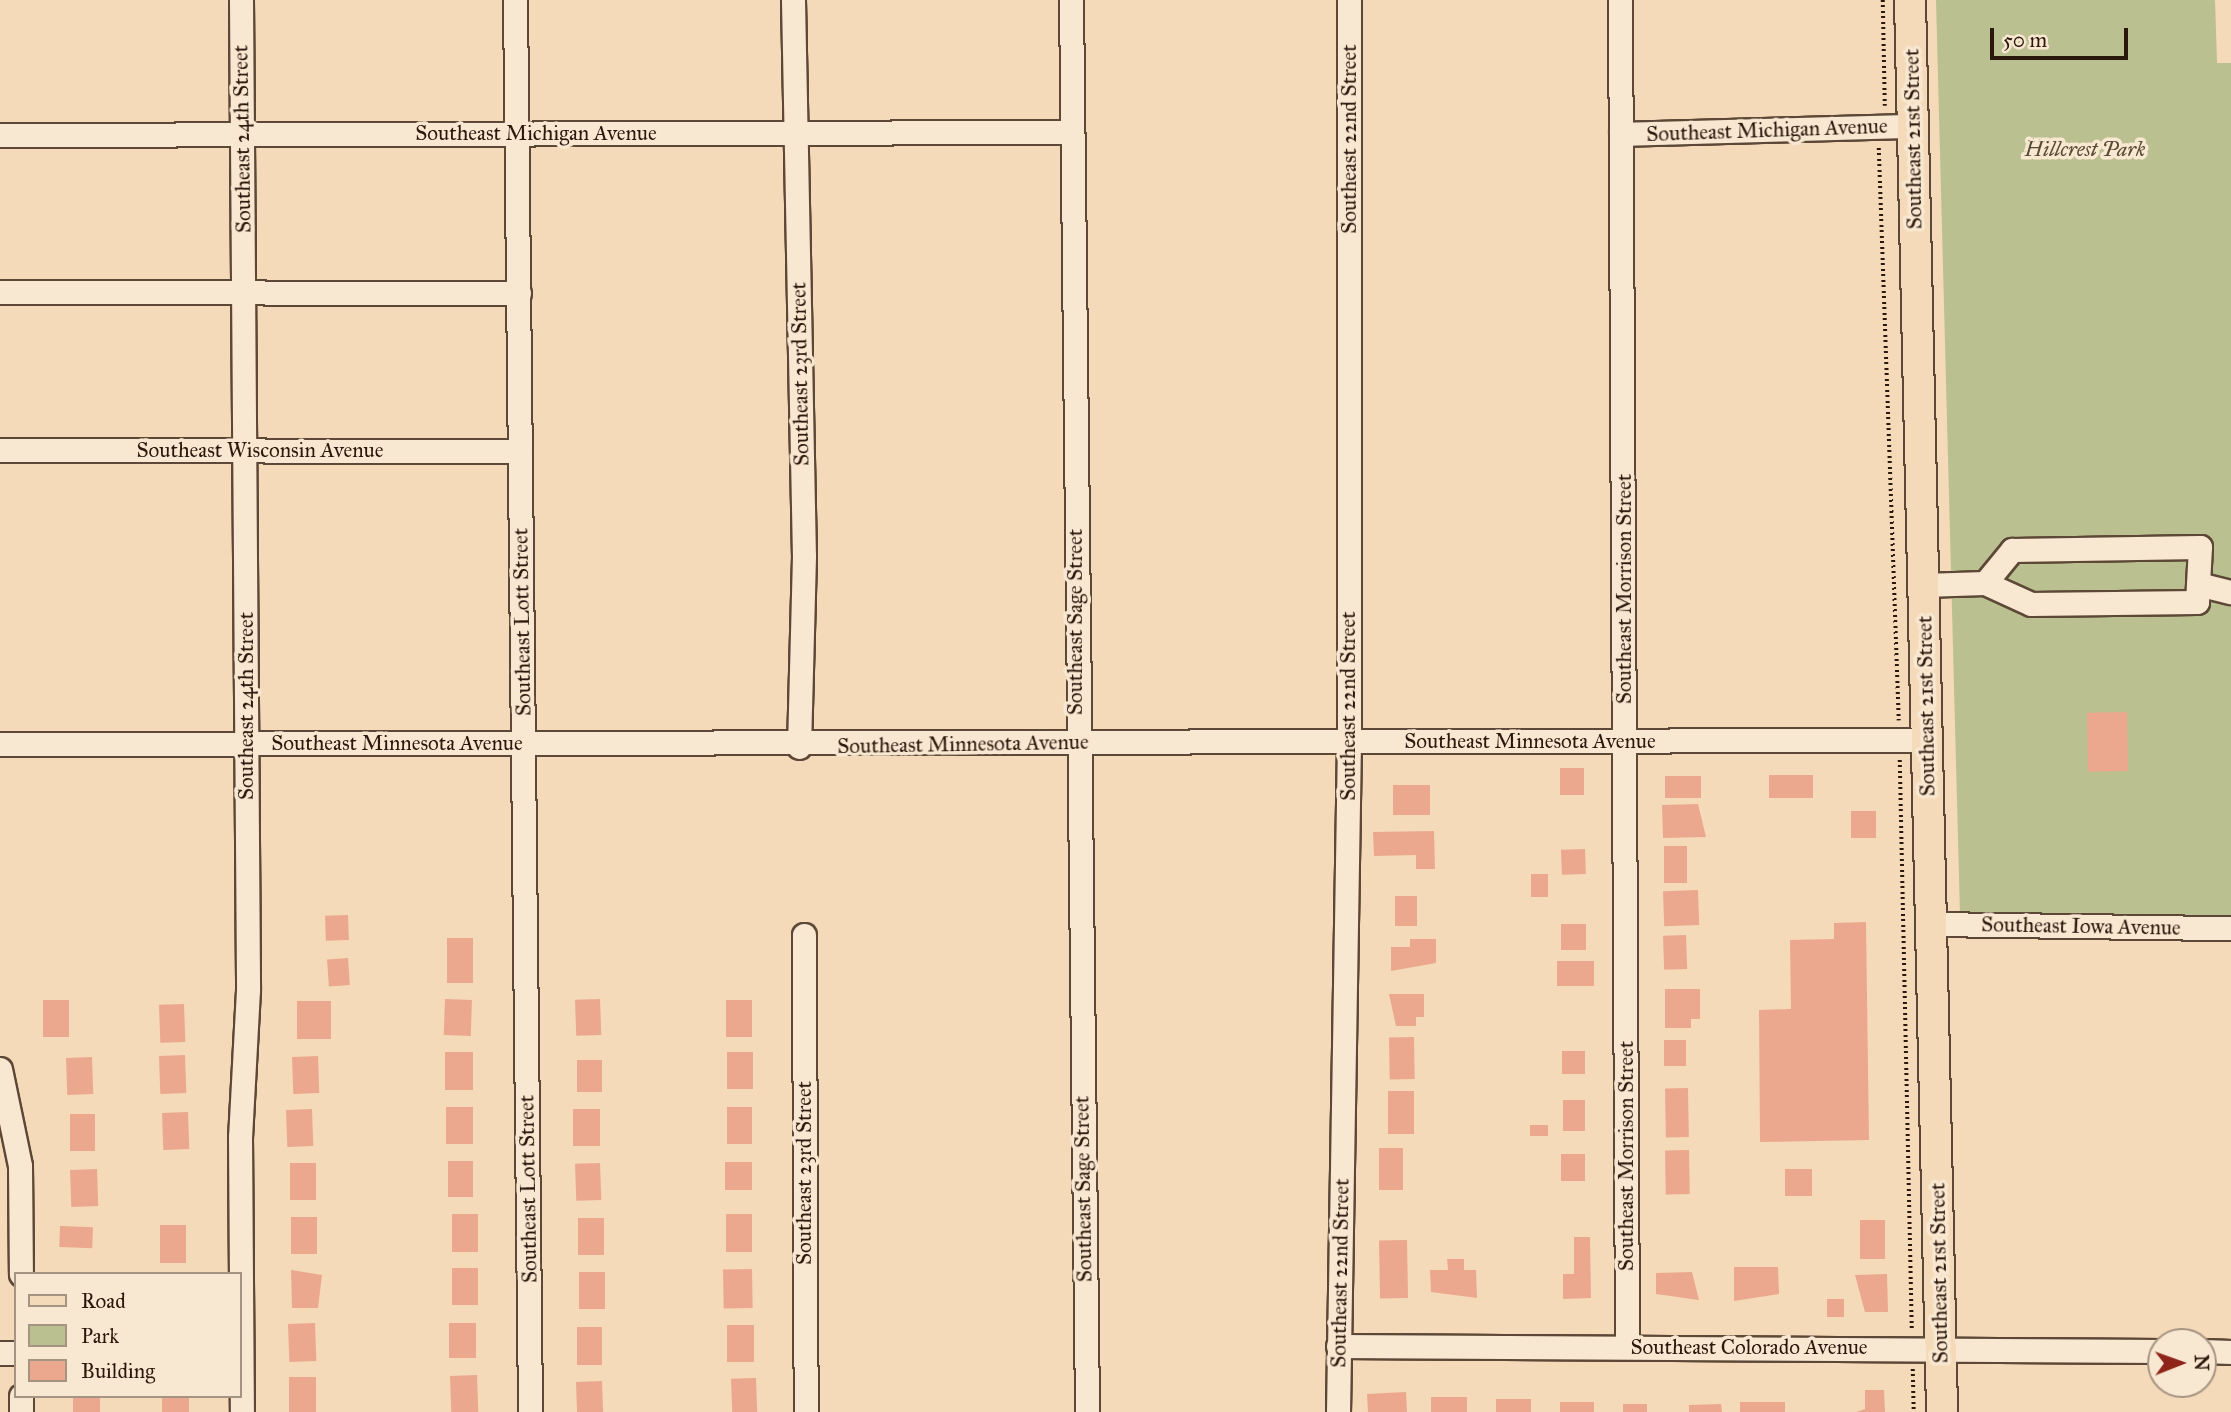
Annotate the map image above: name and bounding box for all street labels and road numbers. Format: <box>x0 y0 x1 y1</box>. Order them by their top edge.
street label: Southeast 22nd Street <box>1336 44 1362 234</box>
street label: Southeast 24th Street <box>228 45 256 233</box>
street label: Southeast 21st Street <box>1899 48 1927 230</box>
street label: Southeast Michigan Avenue <box>1646 113 1888 147</box>
street label: Southeast Michigan Avenue <box>415 120 657 146</box>
street label: Southeast 23rd Street <box>786 282 814 466</box>
street label: Southeast Wisconsin Avenue <box>137 437 383 463</box>
street label: Southeast Morrison Street <box>1611 474 1637 704</box>
street label: Southeast Lott Street <box>508 528 536 716</box>
street label: Southeast Sage Street <box>1062 529 1088 715</box>
street label: Southeast 22nd Street <box>1335 611 1361 801</box>
street label: Southeast 24th Street <box>233 612 259 800</box>
street label: Southeast 21st Street <box>1912 615 1940 797</box>
street label: Southeast Minnesota Avenue <box>1404 728 1656 754</box>
street label: Southeast Minnesota Avenue <box>837 729 1089 759</box>
street label: Southeast Minnesota Avenue <box>271 730 523 756</box>
street label: Southeast Iowa Avenue <box>1981 912 2181 940</box>
street label: Southeast Morrison Street <box>1613 1041 1639 1271</box>
street label: Southeast 23rd Street <box>791 1081 817 1265</box>
street label: Southeast Lott Street <box>514 1095 542 1283</box>
street label: Southeast Sage Street <box>1069 1096 1097 1282</box>
street label: Southeast 22nd Street <box>1326 1178 1354 1368</box>
street label: Southeast 21st Street <box>1925 1182 1953 1364</box>
street label: Southeast Colorado Avenue <box>1630 1334 1868 1360</box>

